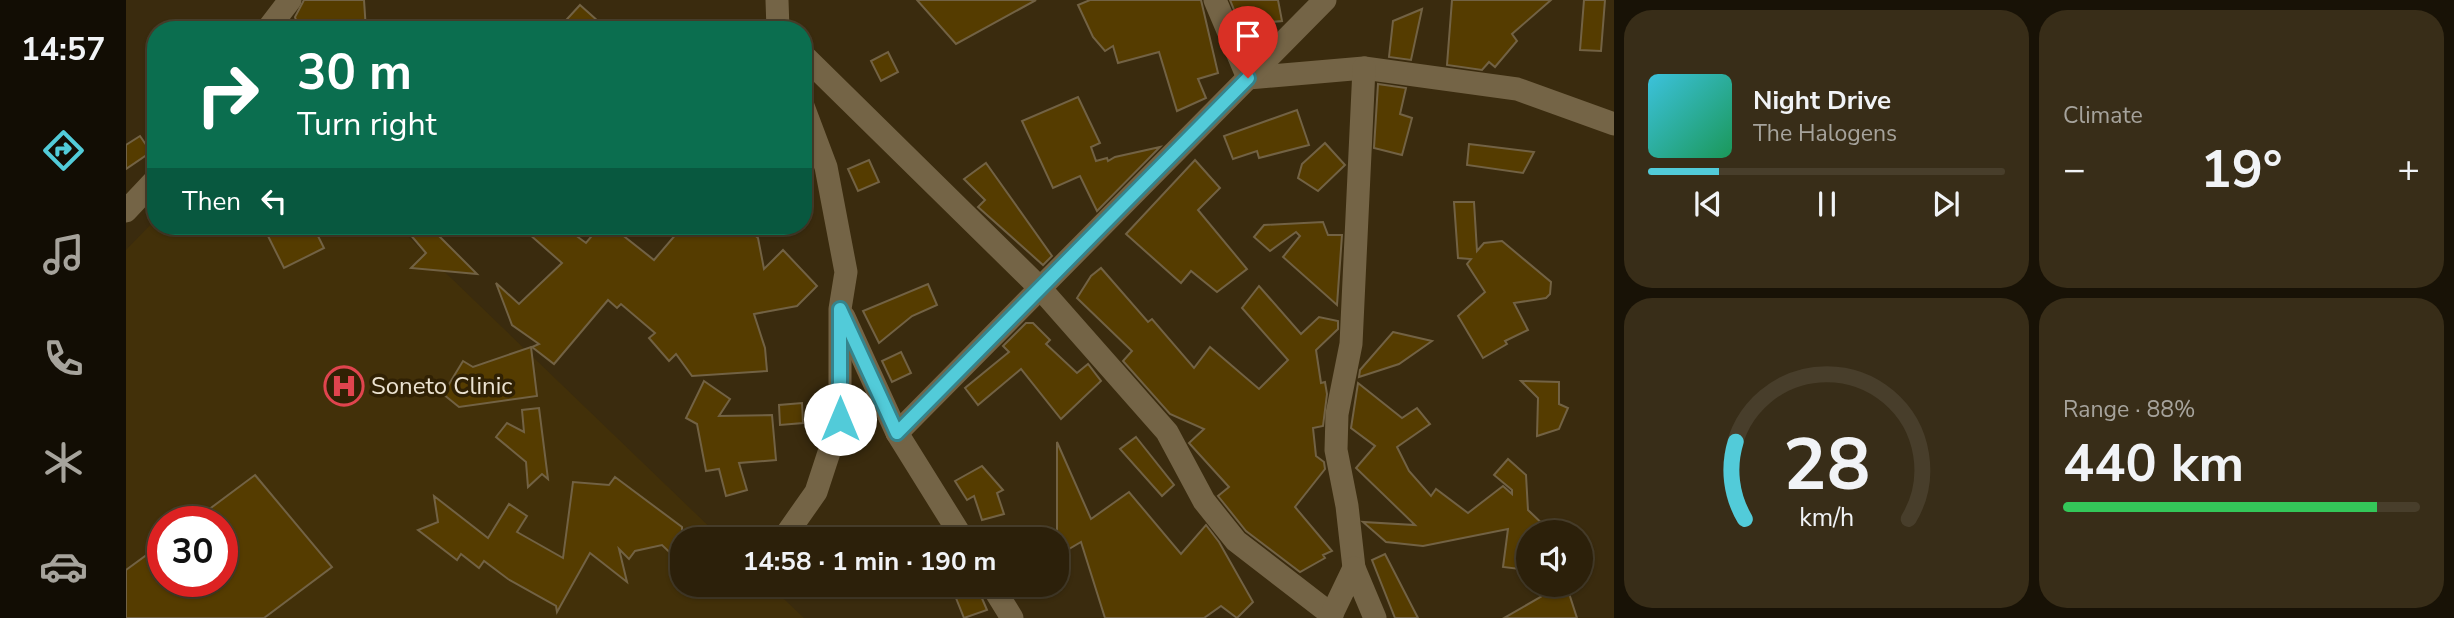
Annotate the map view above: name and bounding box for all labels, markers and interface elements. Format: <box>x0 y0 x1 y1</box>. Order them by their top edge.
pin <box>1218 6 1278 78</box>
icon: arrive <box>1229 17 1267 55</box>
text: 14:57 <box>21 28 105 71</box>
text: 30 m <box>297 39 412 106</box>
icon: right <box>182 49 273 140</box>
text: Night Drive <box>1753 83 1891 118</box>
text: Climate <box>2063 100 2143 131</box>
text: Turn right <box>297 103 437 146</box>
text: The Halogens <box>1753 118 1897 149</box>
icon: directions <box>39 126 88 175</box>
text: 19° <box>2200 134 2283 205</box>
text: − <box>2063 144 2086 195</box>
text: + <box>2397 144 2420 195</box>
icon: left <box>255 182 293 220</box>
text: Then <box>182 184 241 219</box>
icon: previous <box>1689 185 1727 223</box>
icon: pause <box>1808 185 1846 223</box>
icon: next <box>1927 185 1965 223</box>
icon: music <box>39 230 88 279</box>
icon: phone <box>39 334 88 383</box>
hospital icon: Soneto Clinic <box>323 365 365 407</box>
place label: Soneto Clinic <box>371 370 512 402</box>
position arrow <box>803 382 877 456</box>
text: Range · 88% <box>2063 394 2195 425</box>
text: 28 <box>1783 415 1870 515</box>
text: 440 km <box>2063 428 2244 499</box>
icon: climate <box>39 438 88 487</box>
text: km/h <box>1799 501 1854 535</box>
speed limit sign: 30 <box>147 506 238 597</box>
map controls <box>1516 520 1593 597</box>
button: sound <box>1516 520 1593 597</box>
icon: car <box>39 542 88 591</box>
text: 14:58 · 1 min · 190 m <box>743 544 996 579</box>

